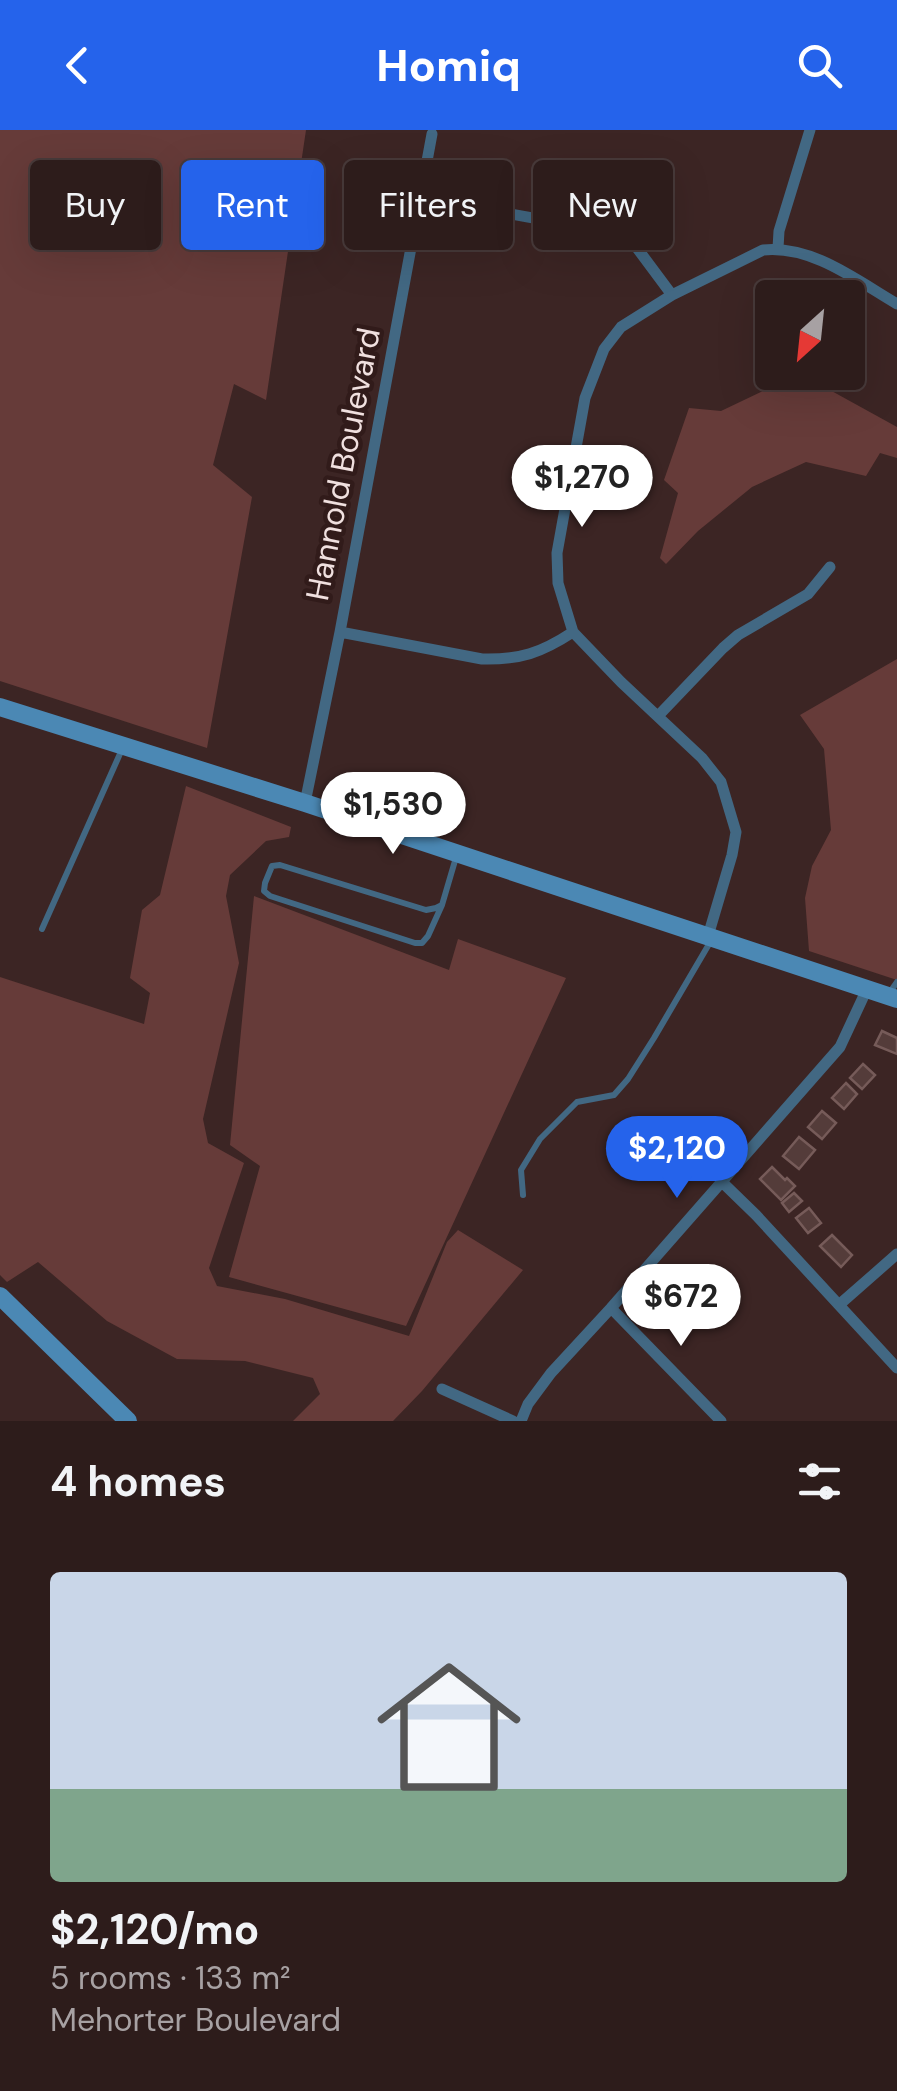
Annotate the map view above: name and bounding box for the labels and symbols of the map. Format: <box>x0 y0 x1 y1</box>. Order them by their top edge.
north arrow <box>755 280 865 390</box>
street label: Hannold Boulevard <box>296 324 390 604</box>
pin: $1,270 <box>501 445 663 530</box>
pin: $1,530 <box>312 772 474 857</box>
pin: $2,120 <box>596 1116 758 1201</box>
pin: $672 <box>622 1264 740 1349</box>

